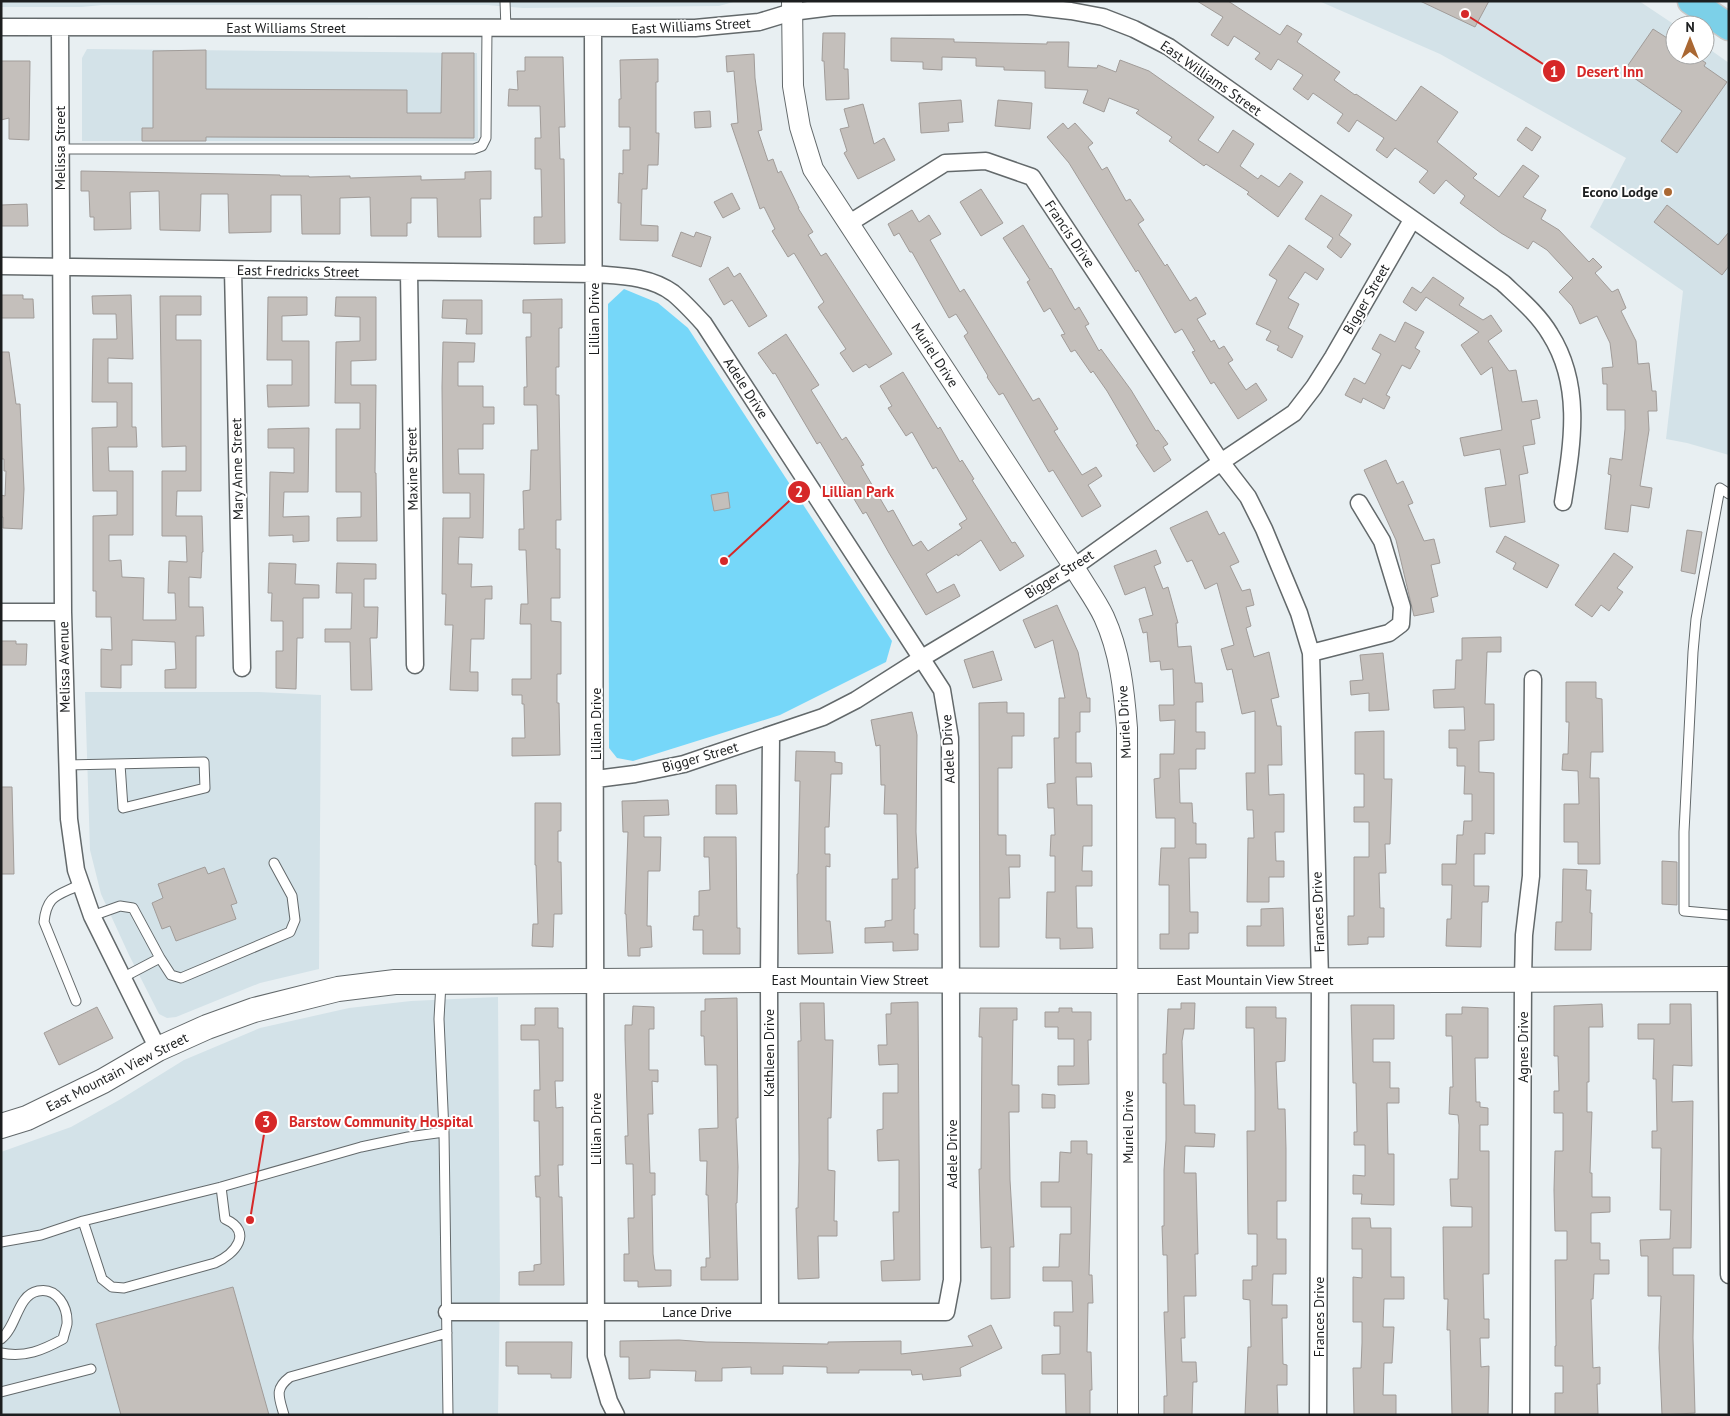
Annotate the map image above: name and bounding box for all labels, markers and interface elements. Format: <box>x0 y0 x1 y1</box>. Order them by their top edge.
street label: East Williams Street <box>631 14 751 38</box>
north arrow <box>1665 15 1715 65</box>
text: N <box>1685 18 1695 36</box>
street label: East Williams Street <box>226 19 346 37</box>
street label: East Williams Street <box>1157 36 1265 120</box>
callout: Desert Inn <box>1542 56 1653 86</box>
text: 1 <box>1550 62 1558 81</box>
text: Desert Inn <box>1577 62 1643 81</box>
street label: Melissa Street <box>51 106 69 190</box>
place label: Econo Lodge <box>1582 183 1658 201</box>
marker: Econo Lodge <box>1662 186 1674 198</box>
street label: Francis Drive <box>1041 197 1099 271</box>
street label: Bigger Street <box>1339 260 1394 337</box>
street label: East Fredricks Street <box>237 261 360 281</box>
street label: Lillian Drive <box>585 283 603 355</box>
street label: Muriel Drive <box>907 319 963 391</box>
street label: Adele Drive <box>720 354 772 422</box>
street label: Mary Anne Street <box>227 417 247 520</box>
street label: Maxine Street <box>402 427 422 511</box>
callout: Lillian Park <box>787 477 904 507</box>
text: 2 <box>795 482 803 501</box>
text: Lillian Park <box>822 482 895 501</box>
street label: Bigger Street <box>1021 545 1097 602</box>
street label: Melissa Avenue <box>54 621 74 713</box>
street label: Muriel Drive <box>1113 685 1135 759</box>
street label: Lillian Drive <box>587 688 605 760</box>
street label: Adele Drive <box>937 714 959 784</box>
street label: Bigger Street <box>660 737 740 776</box>
street label: Frances Drive <box>1308 871 1328 953</box>
street label: East Mountain View Street <box>771 971 929 989</box>
street label: East Mountain View Street <box>1176 971 1334 989</box>
street label: Kathleen Drive <box>760 1009 778 1097</box>
street label: Agnes Drive <box>1514 1011 1532 1083</box>
street label: East Mountain View Street <box>43 1028 191 1116</box>
street label: Muriel Drive <box>1119 1090 1137 1164</box>
street label: Lillian Drive <box>587 1093 605 1165</box>
callout: Barstow Community Hospital <box>253 1107 484 1137</box>
text: 3 <box>262 1112 270 1131</box>
text: Barstow Community Hospital <box>289 1112 474 1131</box>
street label: Adele Drive <box>943 1119 961 1189</box>
street label: Frances Drive <box>1310 1277 1328 1357</box>
street label: Lance Drive <box>662 1303 732 1321</box>

